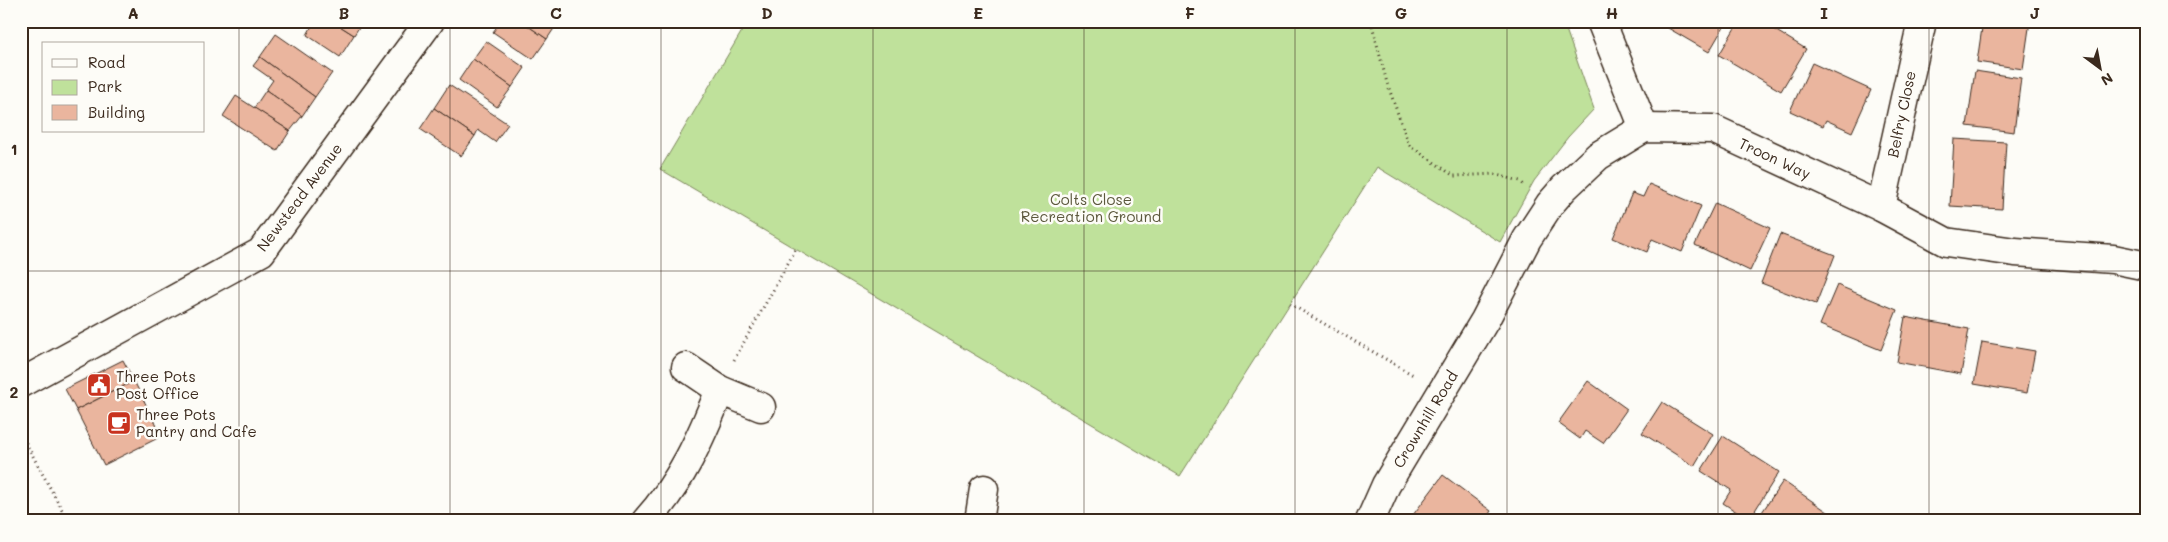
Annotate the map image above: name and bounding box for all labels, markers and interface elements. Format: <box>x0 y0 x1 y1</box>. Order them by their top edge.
text: A <box>127 2 139 23</box>
text: B <box>339 2 349 23</box>
text: C <box>550 2 562 23</box>
text: D <box>761 2 773 23</box>
text: E <box>973 2 983 23</box>
text: F <box>1185 2 1195 23</box>
text: G <box>1395 2 1407 23</box>
text: H <box>1606 2 1618 23</box>
text: I <box>1820 2 1828 23</box>
text: J <box>2030 2 2040 23</box>
legend <box>42 42 205 132</box>
north arrow <box>2076 42 2126 92</box>
text: Road <box>88 52 125 72</box>
street label: Belfry Close <box>1882 69 1920 159</box>
text: N <box>2098 69 2117 90</box>
text: Park <box>88 76 122 96</box>
text: Building <box>88 102 145 122</box>
street label: Troon Way <box>1736 133 1814 183</box>
text: 1 <box>10 138 18 159</box>
street label: Newstead Avenue <box>252 139 346 255</box>
park label: Colts Close Recreation Ground <box>1021 189 1161 226</box>
place label: Three Pots Post Office <box>116 366 199 403</box>
street label: Crownhill Road <box>1388 367 1462 471</box>
public building icon: Three Pots Post Office <box>86 372 112 398</box>
text: 2 <box>10 381 19 402</box>
place label: Three Pots Pantry and Cafe <box>136 404 257 441</box>
cafe icon: Three Pots Pantry and Cafe <box>106 410 132 436</box>

